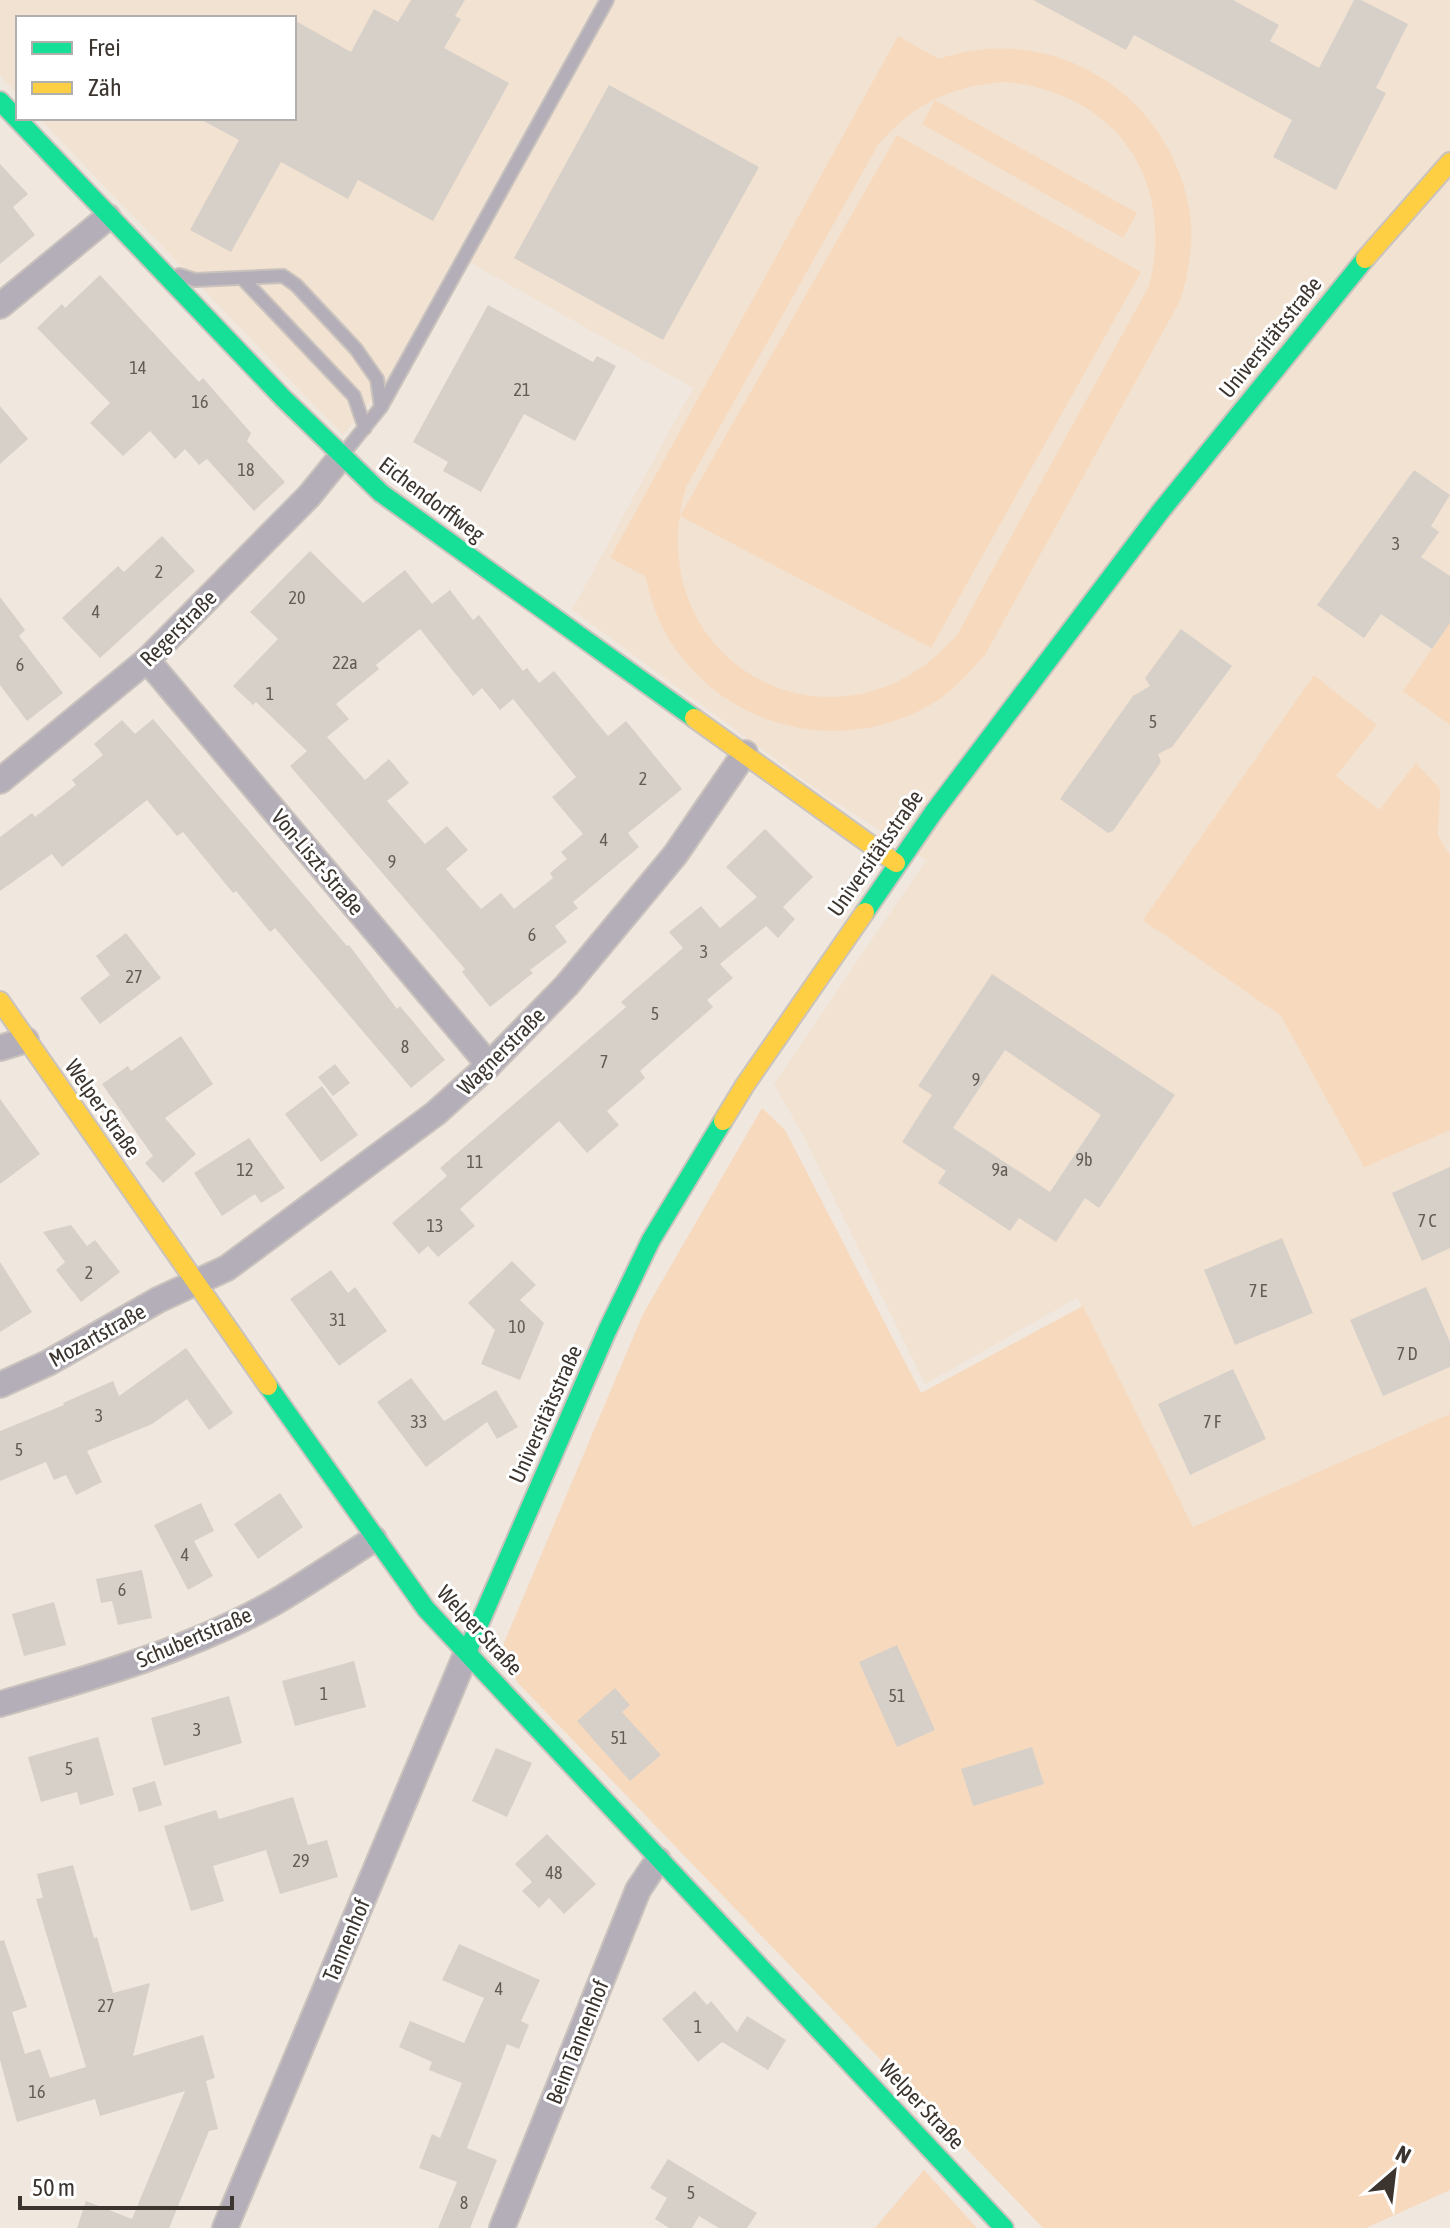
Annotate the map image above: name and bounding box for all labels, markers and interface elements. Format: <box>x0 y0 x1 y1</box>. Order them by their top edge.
legend <box>16 16 296 120</box>
text: Frei <box>88 34 121 61</box>
text: Zäh <box>88 74 122 101</box>
street label: Universitätsstraße <box>1213 271 1327 403</box>
house number: 14 <box>130 357 146 378</box>
house number: 21 <box>514 379 530 400</box>
house number: 16 <box>192 391 208 412</box>
street label: Eichendorffweg <box>374 451 490 547</box>
house number: 18 <box>238 459 254 480</box>
house number: 3 <box>1392 533 1400 554</box>
house number: 2 <box>155 561 163 582</box>
street label: Regerstraße <box>134 584 222 672</box>
house number: 20 <box>289 587 305 608</box>
house number: 4 <box>92 601 100 622</box>
house number: 22a <box>332 652 358 673</box>
house number: 6 <box>16 654 24 675</box>
house number: 1 <box>266 683 274 704</box>
house number: 5 <box>1149 711 1157 732</box>
house number: 2 <box>639 768 647 789</box>
street label: Universitätsstraße <box>822 785 928 921</box>
street label: Von-Liszt-Straße <box>266 804 370 920</box>
house number: 4 <box>600 829 608 850</box>
house number: 9 <box>388 851 396 872</box>
house number: 6 <box>528 924 536 945</box>
house number: 3 <box>700 941 708 962</box>
house number: 27 <box>126 966 142 987</box>
street label: Wagnerstraße <box>452 1002 550 1100</box>
house number: 5 <box>651 1003 659 1024</box>
house number: 8 <box>401 1036 409 1057</box>
house number: 7 <box>600 1051 608 1072</box>
street label: Welper Straße <box>60 1054 146 1162</box>
house number: 9 <box>972 1069 980 1090</box>
house number: 9b <box>1076 1149 1093 1170</box>
house number: 11 <box>467 1151 483 1172</box>
house number: 12 <box>237 1159 253 1180</box>
house number: 9a <box>992 1159 1008 1180</box>
house number: 7 C <box>1417 1210 1437 1231</box>
house number: 13 <box>427 1215 443 1236</box>
house number: 2 <box>85 1262 93 1283</box>
house number: 7 E <box>1249 1280 1268 1301</box>
street label: Mozartstraße <box>44 1298 150 1372</box>
house number: 31 <box>330 1309 346 1330</box>
house number: 10 <box>509 1316 525 1337</box>
street label: Universitätsstraße <box>503 1341 587 1487</box>
house number: 7 D <box>1396 1343 1418 1364</box>
house number: 3 <box>95 1405 103 1426</box>
house number: 33 <box>411 1411 427 1432</box>
house number: 7 F <box>1203 1411 1222 1432</box>
house number: 5 <box>15 1439 23 1460</box>
house number: 4 <box>181 1544 189 1565</box>
house number: 6 <box>118 1579 126 1600</box>
street label: Welper Straße <box>432 1580 528 1680</box>
street label: Schubertstraße <box>133 1601 255 1673</box>
house number: 1 <box>320 1683 328 1704</box>
house number: 51 <box>889 1685 905 1706</box>
house number: 3 <box>193 1719 201 1740</box>
house number: 51 <box>611 1727 627 1748</box>
house number: 5 <box>65 1758 73 1779</box>
house number: 29 <box>293 1850 309 1871</box>
house number: 48 <box>546 1862 562 1883</box>
street label: Tannenhof <box>317 1895 375 1985</box>
street label: Beim Tannenhof <box>540 1976 614 2108</box>
house number: 4 <box>495 1978 503 1999</box>
house number: 27 <box>98 1995 114 2016</box>
house number: 1 <box>694 2016 702 2037</box>
street label: Welper Straße <box>874 2054 970 2154</box>
house number: 16 <box>29 2081 45 2102</box>
north arrow <box>1354 2132 1434 2212</box>
text: N <box>1392 2140 1415 2169</box>
scale bar <box>20 2160 232 2210</box>
text: 50 m <box>32 2174 75 2201</box>
house number: 5 <box>687 2182 695 2203</box>
house number: 8 <box>460 2192 468 2213</box>

